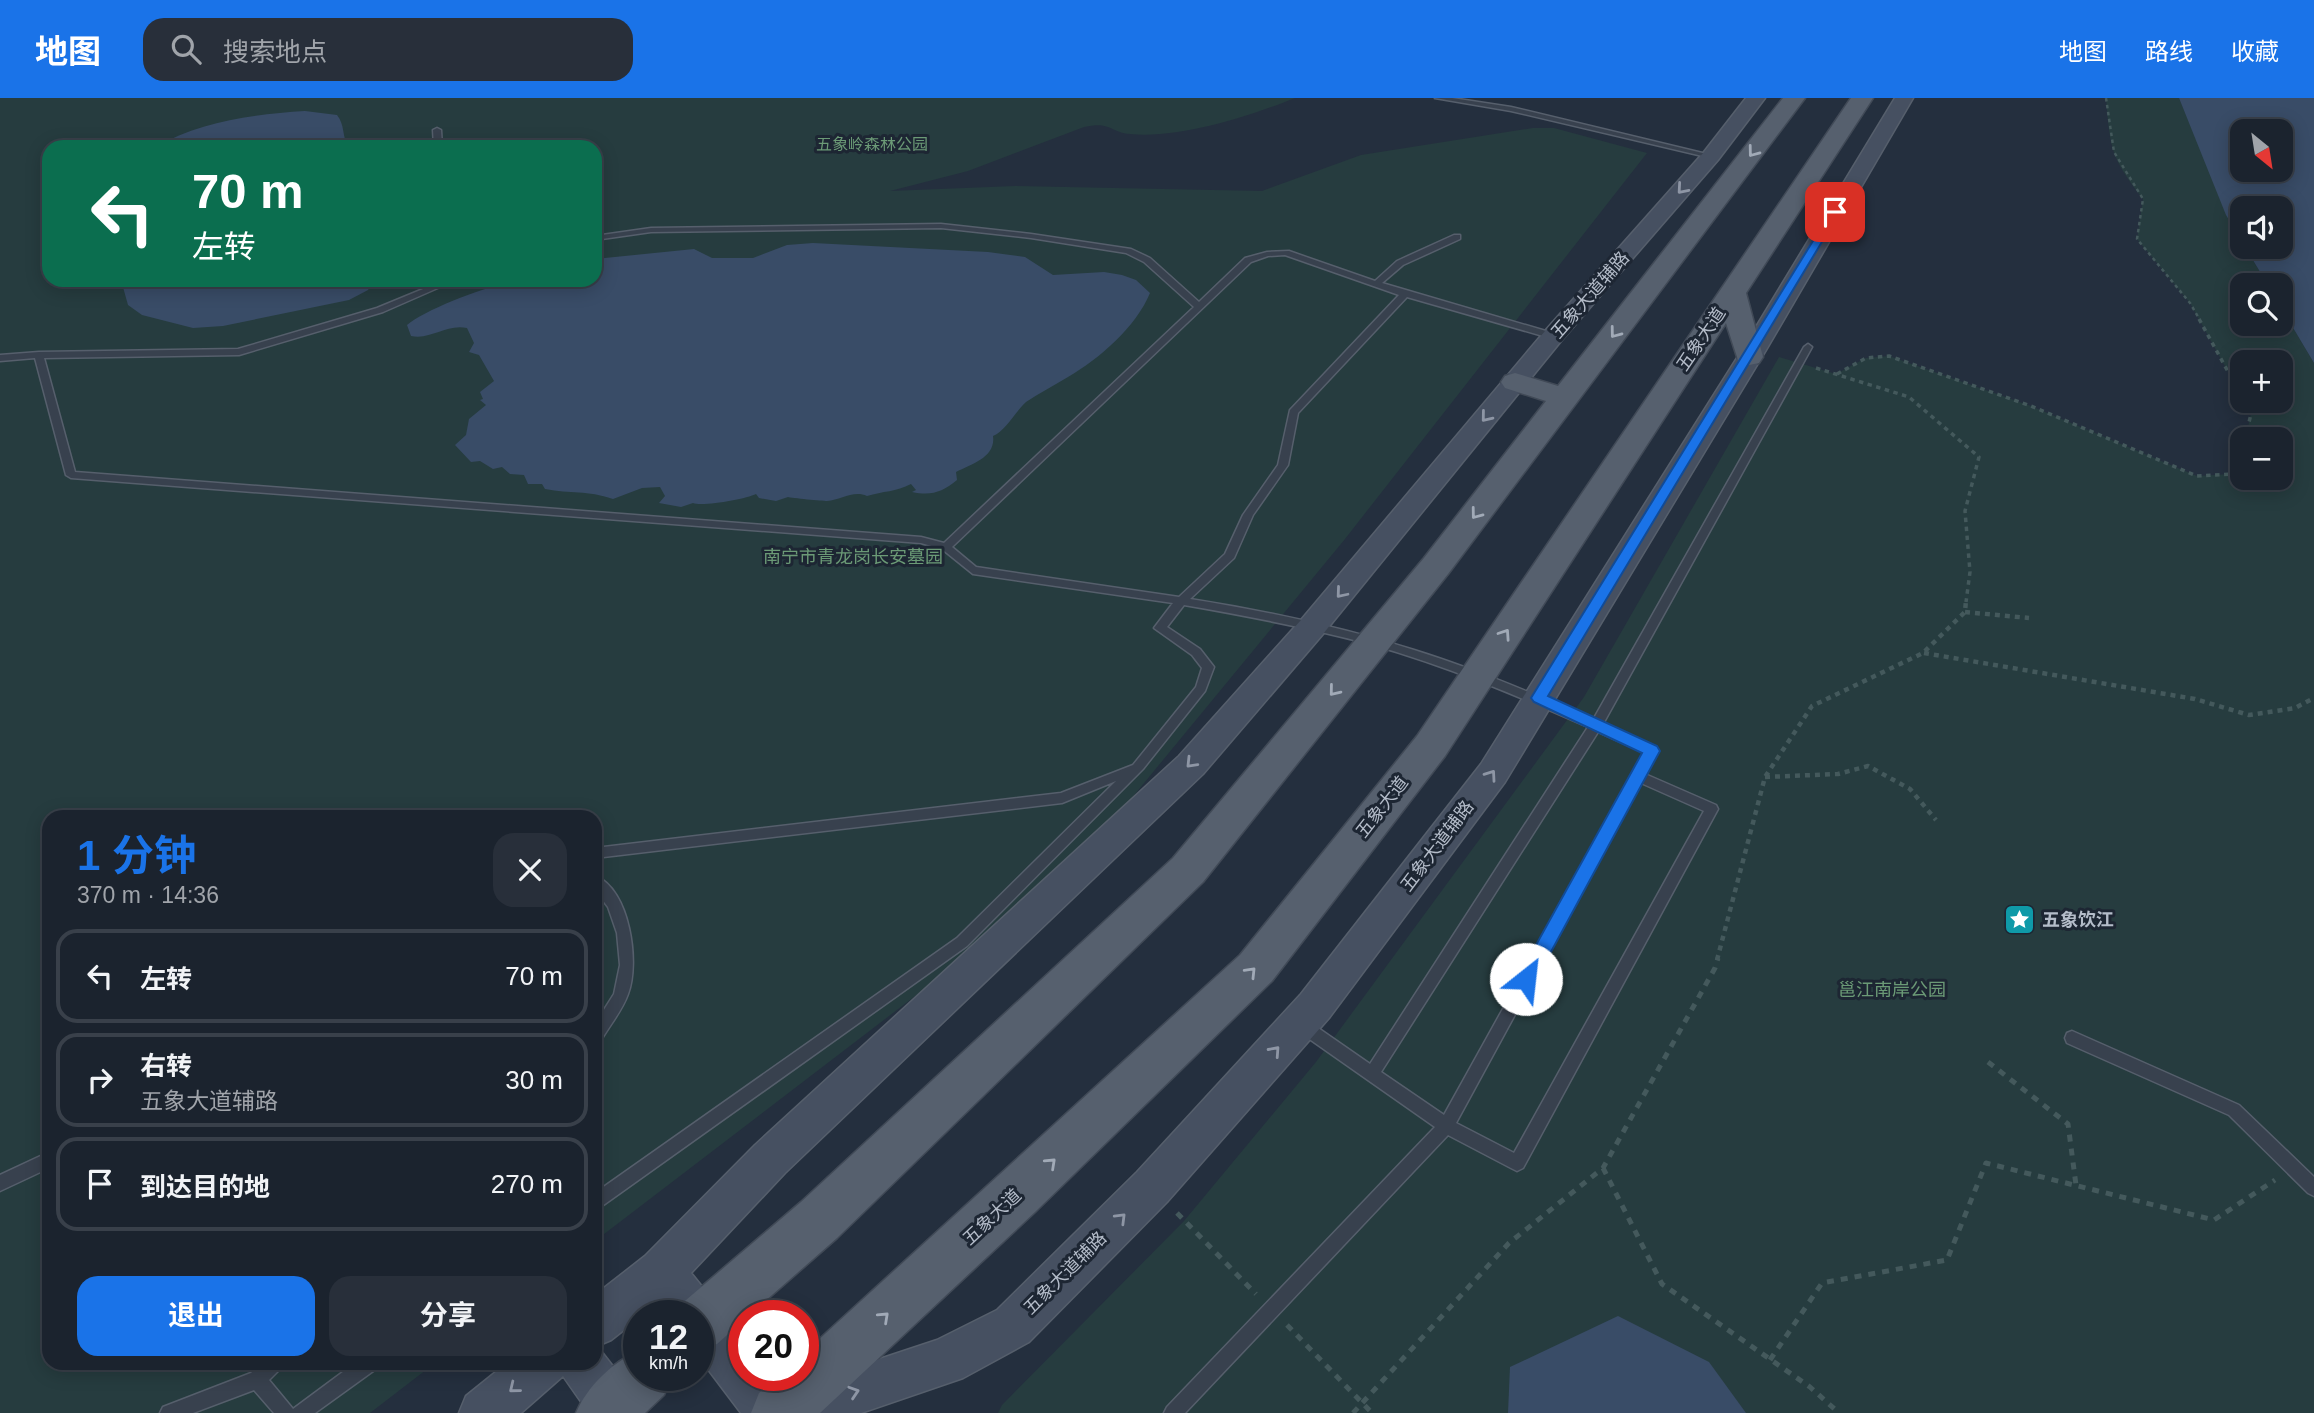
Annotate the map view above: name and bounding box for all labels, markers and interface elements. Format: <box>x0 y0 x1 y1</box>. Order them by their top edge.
search box <box>143 18 633 81</box>
icon: search <box>167 30 205 68</box>
text: 地图 <box>35 33 101 70</box>
text: 搜索地点 <box>223 37 327 67</box>
text: 地图 <box>2059 38 2107 65</box>
text: 路线 <box>2145 38 2193 65</box>
text: 收藏 <box>2231 38 2279 65</box>
north arrow <box>2230 119 2292 182</box>
map controls <box>2230 119 2293 490</box>
park label: 五象岭森林公园 <box>816 135 928 153</box>
one-way arrow <box>1748 144 1761 157</box>
text: 70 m <box>192 164 304 218</box>
icon: left <box>77 168 168 259</box>
one-way arrow <box>1678 181 1690 194</box>
pin <box>1805 182 1865 242</box>
icon: arrive <box>1816 193 1854 231</box>
button: sound <box>2230 196 2293 259</box>
text: 左转 <box>192 229 256 265</box>
street label: 五象大道辅路 <box>1547 248 1633 342</box>
button: search <box>2230 273 2293 336</box>
street label: 五象大道 <box>1673 304 1729 374</box>
one-way arrow <box>1610 325 1623 338</box>
button: + <box>2230 350 2293 413</box>
one-way arrow <box>1482 410 1495 422</box>
button: − <box>2230 427 2293 490</box>
one-way arrow <box>1472 506 1485 518</box>
park label: 南宁市青龙岗长安墓园 <box>763 547 943 567</box>
one-way arrow <box>1337 584 1349 597</box>
one-way arrow <box>1497 629 1509 642</box>
one-way arrow <box>1330 684 1343 696</box>
one-way arrow <box>1187 755 1200 768</box>
one-way arrow <box>1483 770 1495 783</box>
street label: 五象大道 <box>1352 772 1412 842</box>
street label: 五象大道辅路 <box>1397 797 1477 895</box>
text: 1 分钟 <box>77 832 196 879</box>
button: close <box>493 833 567 907</box>
text: 370 m · 14:36 <box>77 882 219 908</box>
place icon: 五象饮江 <box>2002 903 2036 937</box>
place label: 五象饮江 <box>2042 910 2114 930</box>
position arrow <box>1489 942 1563 1016</box>
icon: left <box>81 957 119 995</box>
text: 70 m <box>505 961 563 991</box>
text: 左转 <box>140 964 192 994</box>
one-way arrow <box>1243 968 1255 980</box>
park label: 邕江南岸公园 <box>1838 980 1946 1000</box>
one-way arrow <box>1267 1046 1279 1059</box>
text: 右转 <box>140 1051 192 1081</box>
icon: right <box>81 1061 119 1099</box>
text: 30 m <box>505 1065 563 1095</box>
text: 五象大道辅路 <box>140 1088 278 1114</box>
one-way arrow <box>1043 1158 1056 1171</box>
icon: arrive <box>81 1165 119 1203</box>
text: 270 m <box>491 1169 563 1199</box>
text: 到达目的地 <box>140 1172 270 1202</box>
street label: 五象大道 <box>959 1185 1025 1249</box>
one-way arrow <box>1113 1213 1126 1226</box>
street label: 五象大道辅路 <box>1020 1228 1110 1318</box>
button: 退出 <box>77 1276 315 1356</box>
button: 分享 <box>329 1276 567 1356</box>
speed limit sign: 20 <box>728 1300 819 1391</box>
one-way arrow <box>876 1313 889 1325</box>
text: 12 <box>649 1317 688 1356</box>
text: km/h <box>649 1353 688 1373</box>
one-way arrow <box>509 1380 522 1392</box>
one-way arrow <box>847 1386 860 1400</box>

